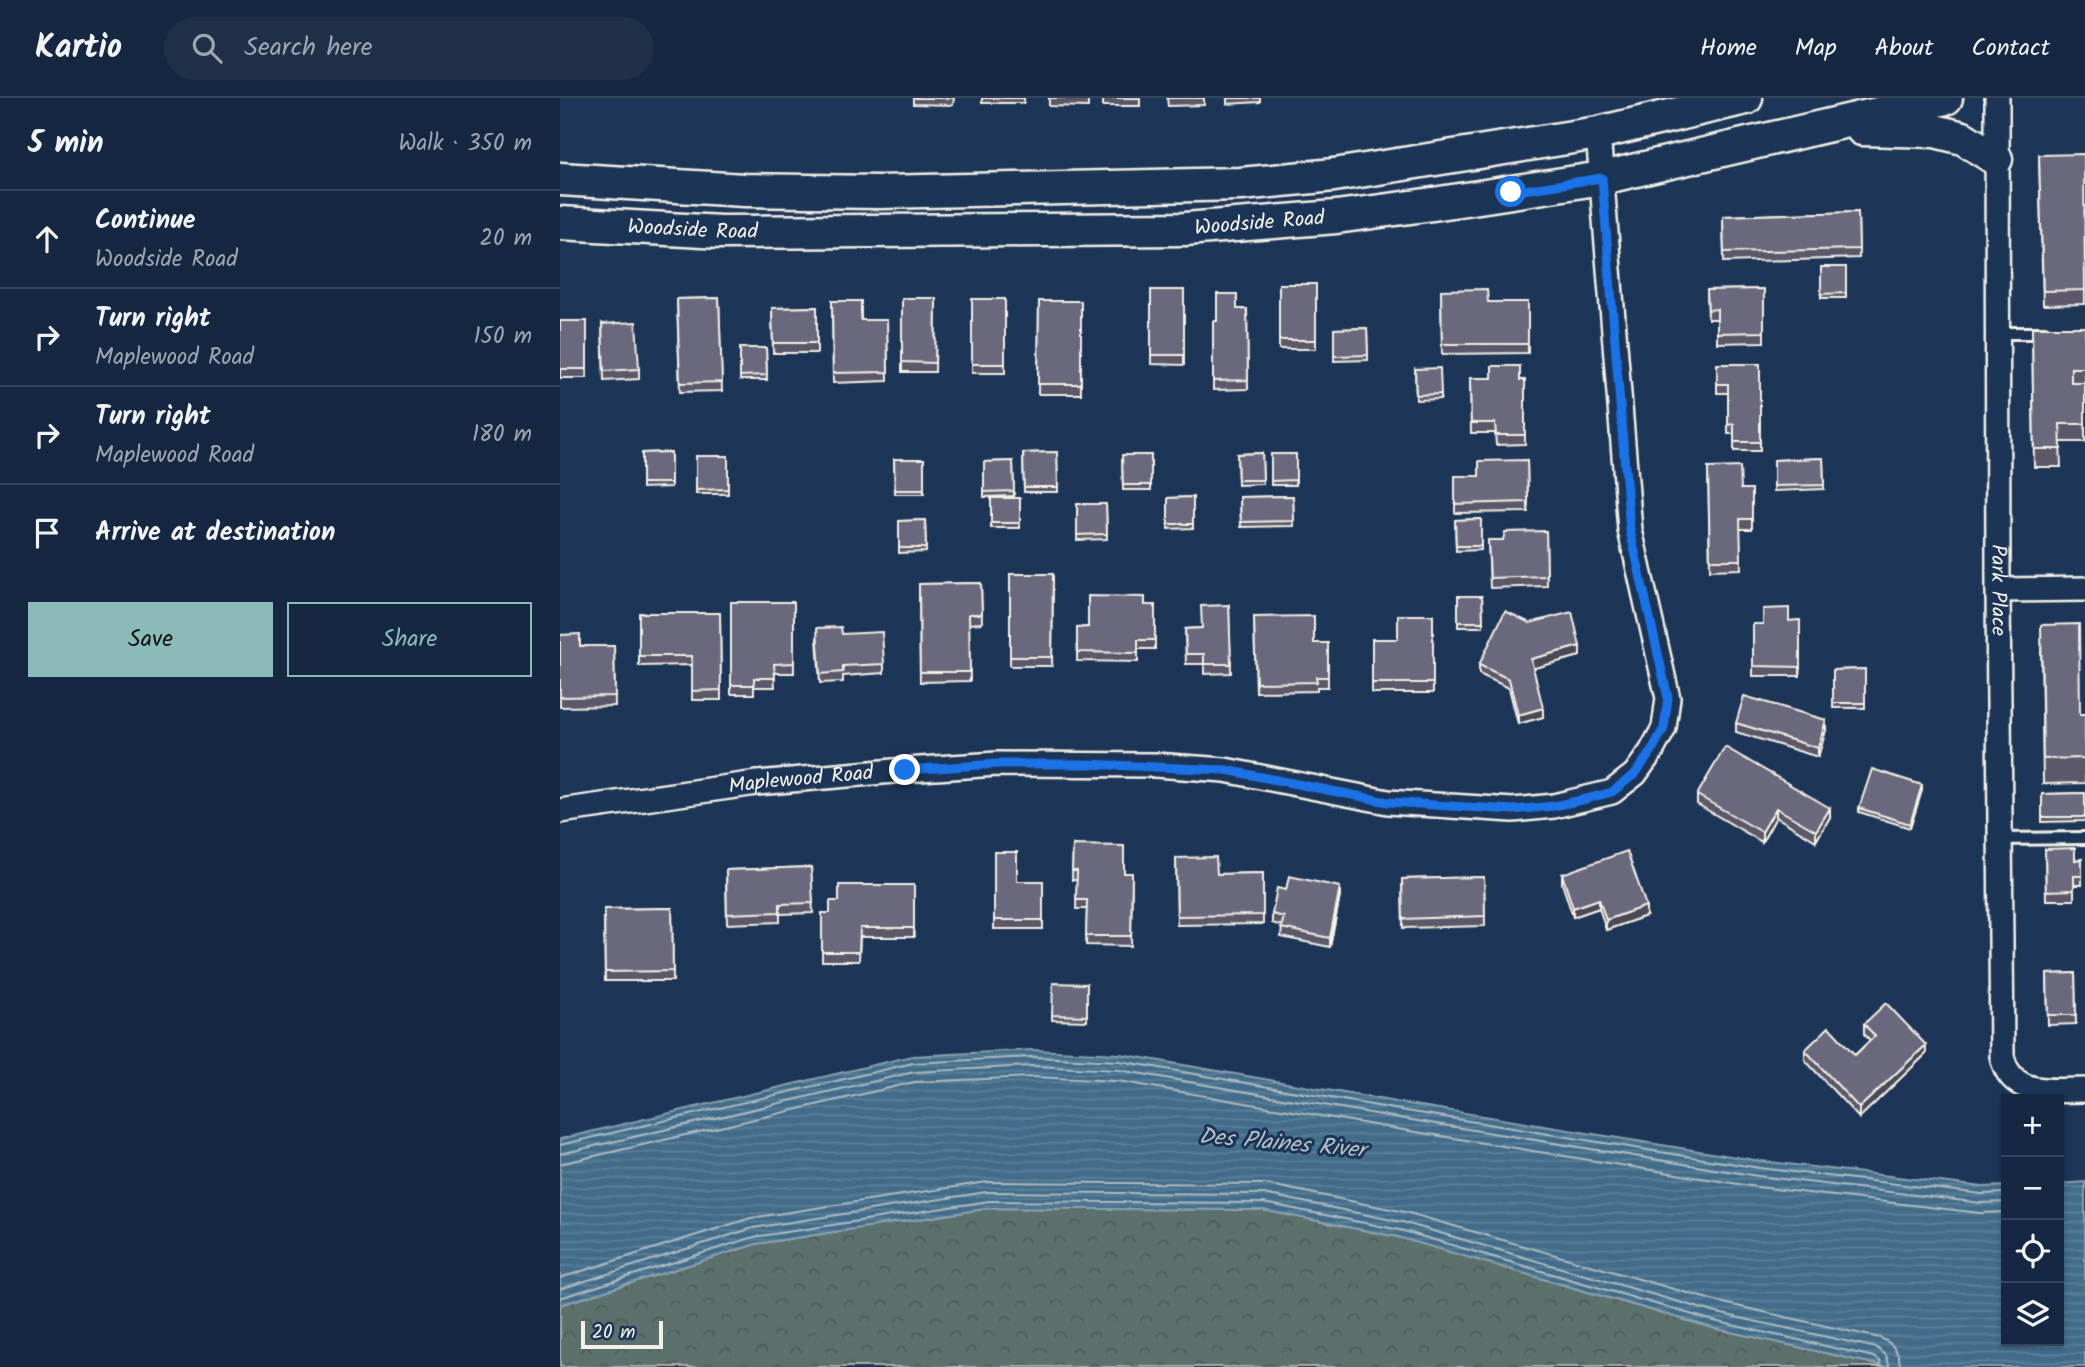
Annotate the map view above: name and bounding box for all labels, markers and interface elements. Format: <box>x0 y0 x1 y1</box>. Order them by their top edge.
search box <box>164 17 654 80</box>
text: Kartio <box>35 22 122 75</box>
text: Search here <box>244 27 372 69</box>
icon: search <box>188 29 226 67</box>
text: Home <box>1700 29 1757 68</box>
text: Map <box>1795 29 1837 68</box>
text: About <box>1875 29 1933 68</box>
text: Contact <box>1971 29 2050 68</box>
text: 5 min <box>28 120 104 168</box>
text: Walk · 350 m <box>398 126 532 162</box>
route start <box>1495 176 1526 207</box>
text: Continue <box>95 200 196 242</box>
street label: Woodside Road <box>1193 201 1326 245</box>
street label: Woodside Road <box>627 210 759 249</box>
icon: ahead <box>28 220 66 258</box>
text: 20 m <box>480 221 532 257</box>
text: Woodside Road <box>95 242 238 278</box>
text: Turn right <box>95 298 211 340</box>
icon: right <box>28 318 66 356</box>
text: 150 m <box>473 319 532 355</box>
text: Maplewood Road <box>95 340 254 376</box>
text: Turn right <box>95 396 211 438</box>
icon: right <box>28 416 66 454</box>
text: 180 m <box>472 417 532 453</box>
text: Maplewood Road <box>95 438 254 474</box>
text: Arrive at destination <box>95 512 335 554</box>
icon: arrive <box>28 514 66 552</box>
street label: Park Place <box>1981 544 2015 637</box>
button: Save <box>28 602 273 677</box>
button: Share <box>287 602 532 677</box>
route end <box>889 754 920 785</box>
street label: Maplewood Road <box>726 756 875 803</box>
map controls <box>2001 1094 2064 1346</box>
button: + <box>2001 1094 2064 1157</box>
water label: Des Plaines River <box>1197 1119 1371 1170</box>
button: − <box>2001 1157 2064 1220</box>
button: locate <box>2001 1220 2064 1283</box>
button: layers <box>2001 1283 2064 1346</box>
scale bar <box>581 1318 663 1350</box>
text: 20 m <box>592 1318 635 1348</box>

